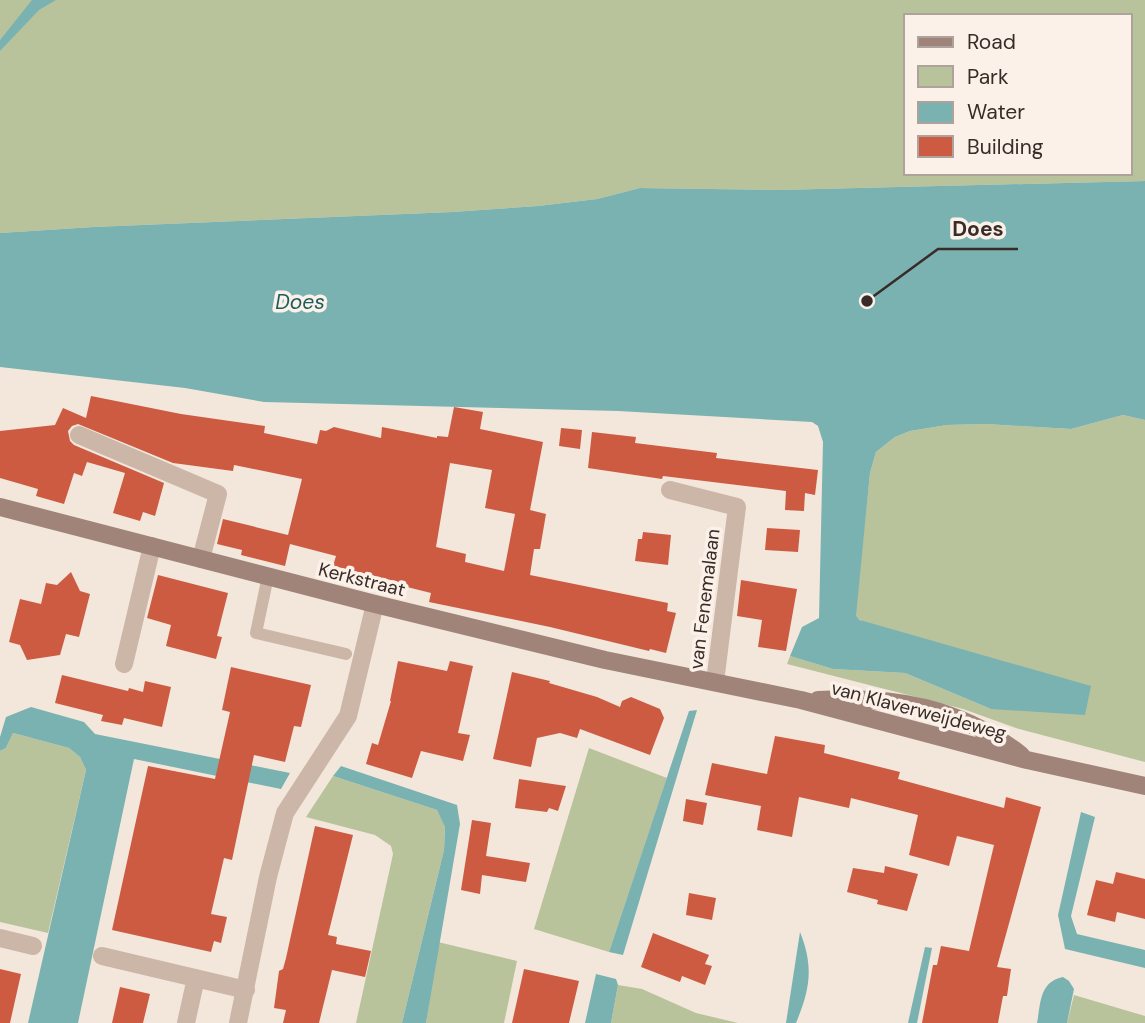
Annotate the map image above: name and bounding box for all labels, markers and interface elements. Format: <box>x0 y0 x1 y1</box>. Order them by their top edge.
legend <box>904 14 1131 175</box>
text: Road <box>967 28 1016 56</box>
text: Park <box>967 63 1009 91</box>
text: Water <box>967 98 1025 126</box>
text: Building <box>967 133 1044 161</box>
callout: Does <box>938 207 1018 249</box>
text: Does <box>952 215 1004 243</box>
water label: Does <box>275 288 325 316</box>
street label: van Fenemalaan <box>683 527 726 671</box>
street label: Kerkstraat <box>316 557 408 602</box>
street label: van Klaverweijdeweg <box>829 675 1010 746</box>

